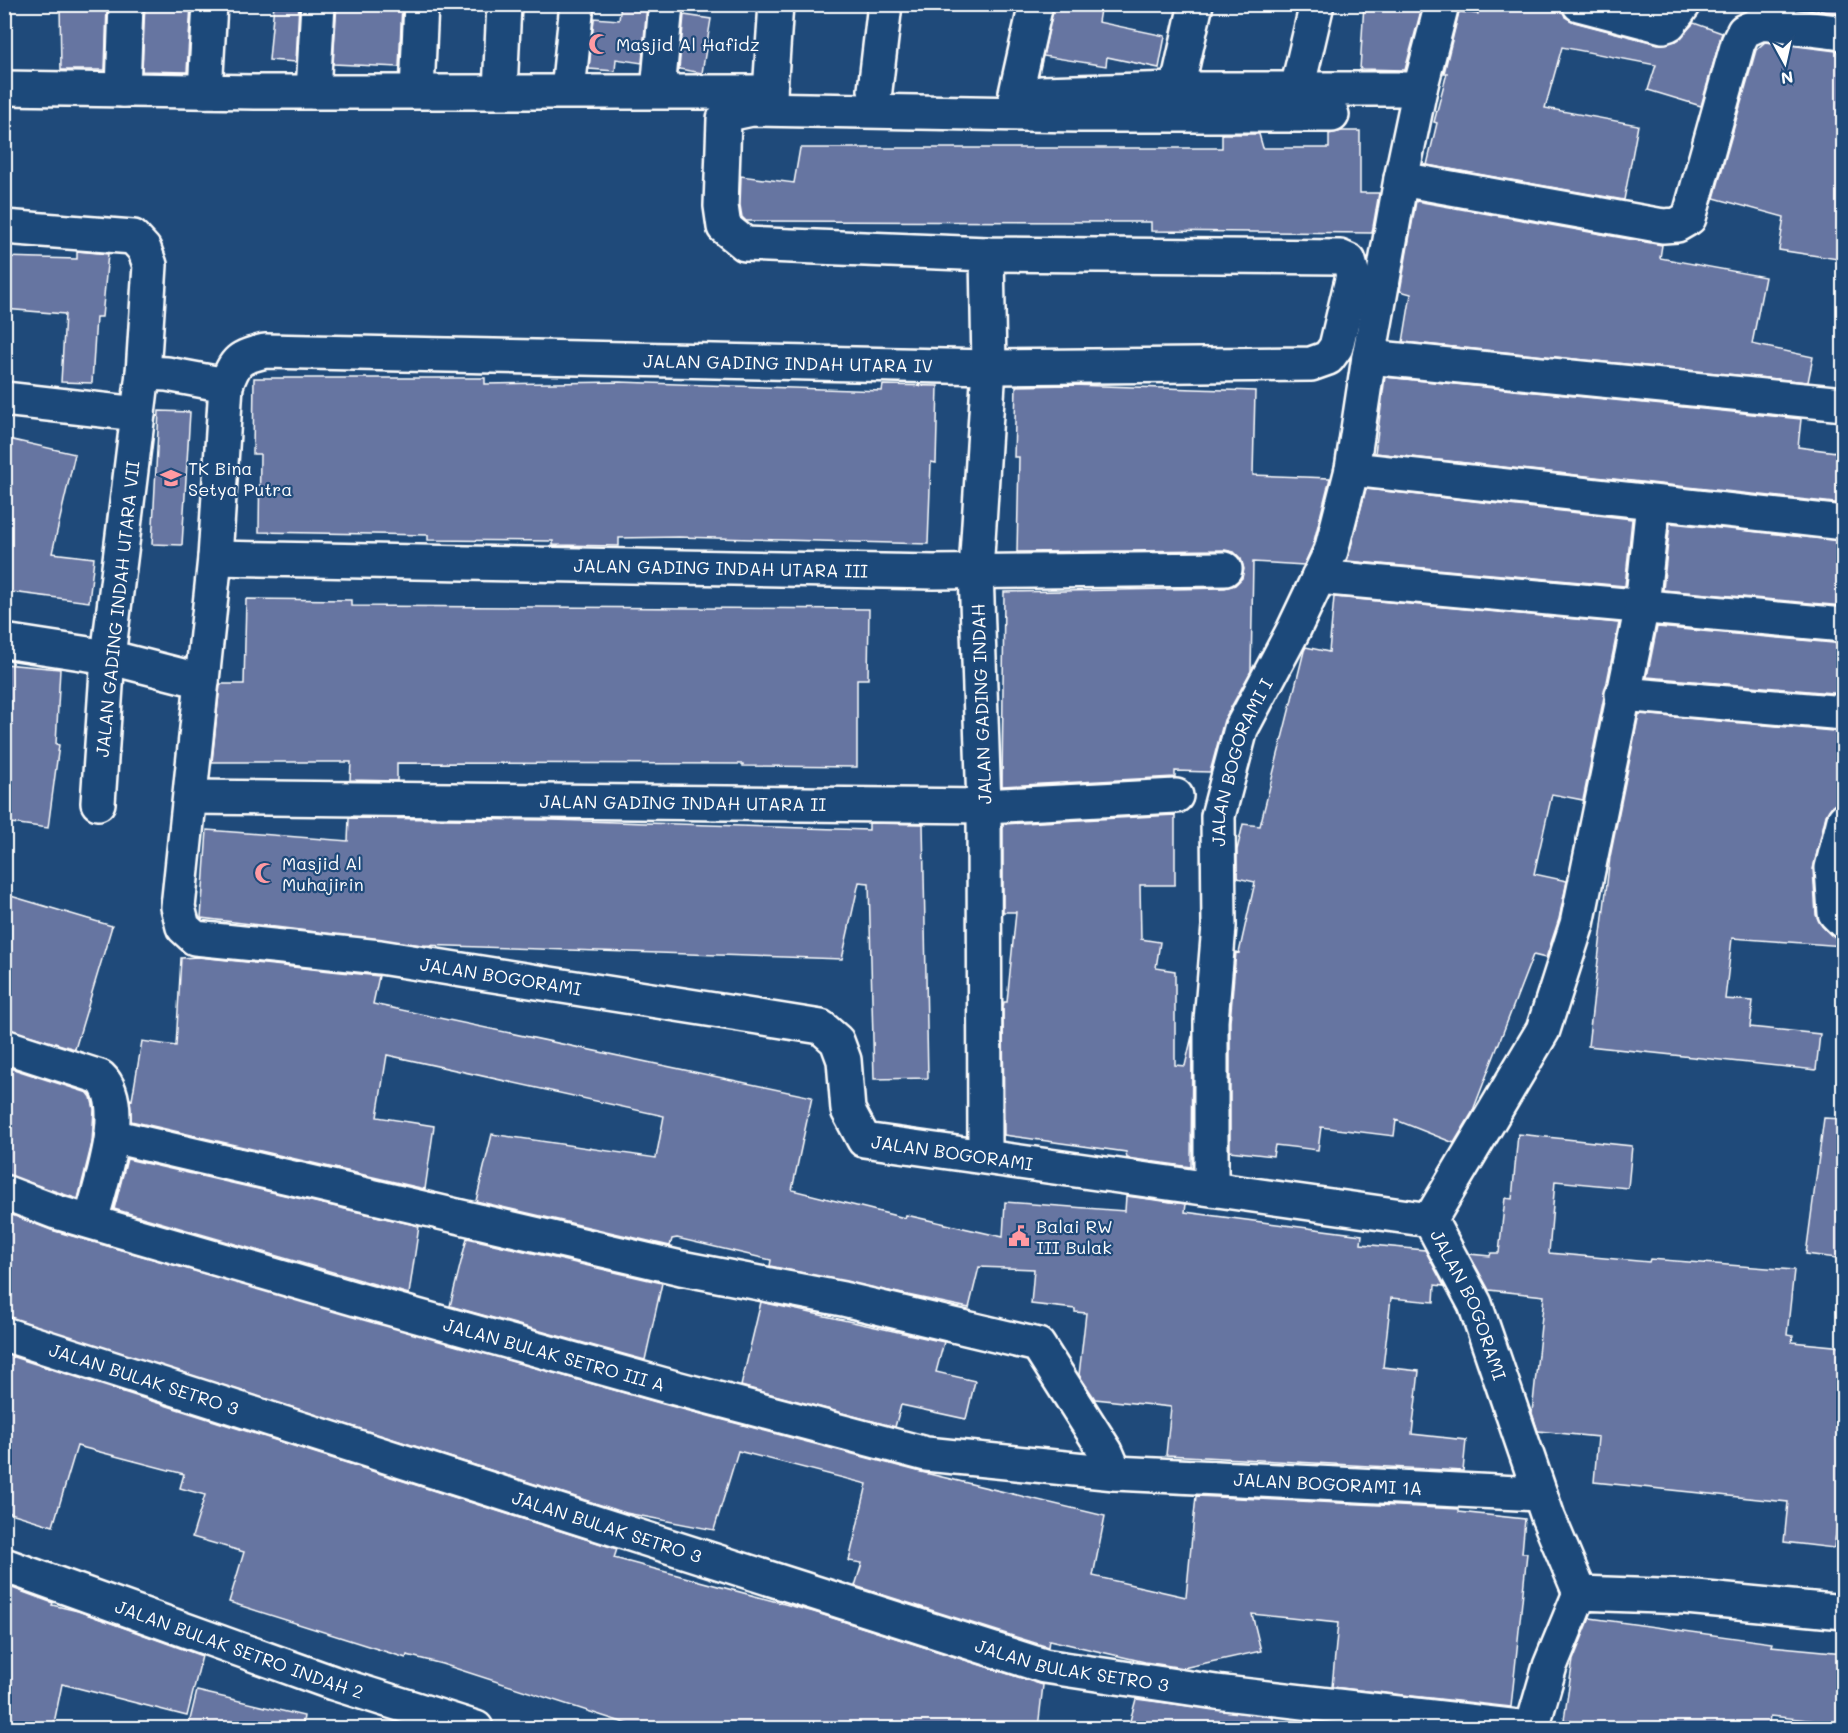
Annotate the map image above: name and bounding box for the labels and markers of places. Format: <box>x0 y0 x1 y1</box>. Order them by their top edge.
mosque icon: Masjid Al Hafidz <box>587 32 611 56</box>
place label: Masjid Al Hafidz <box>616 32 760 56</box>
place label: TK Bina Setya Putra <box>188 456 293 501</box>
school or university icon: TK Bina Setya Putra <box>159 466 183 490</box>
place label: Masjid Al Muhajirin <box>282 851 364 896</box>
mosque icon: Masjid Al Muhajirin <box>253 861 277 885</box>
place label: Balai RW III Bulak <box>1036 1214 1113 1259</box>
public building icon: Balai RW III Bulak <box>1007 1224 1031 1248</box>

